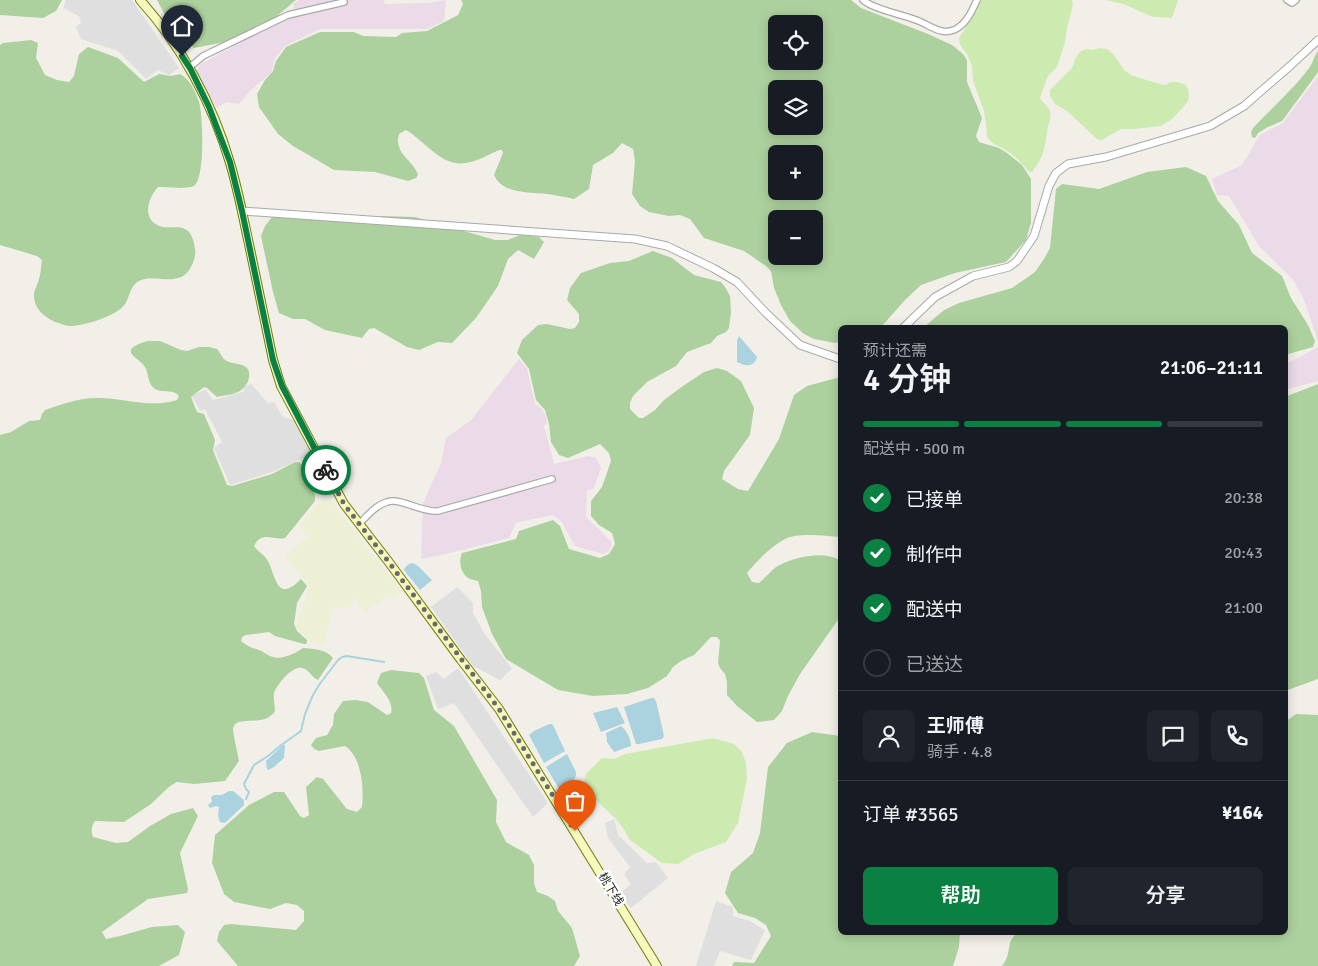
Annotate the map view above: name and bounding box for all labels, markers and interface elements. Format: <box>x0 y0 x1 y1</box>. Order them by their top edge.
pin <box>161 5 203 56</box>
icon: home <box>168 12 196 40</box>
map controls <box>768 15 823 265</box>
button: locate <box>768 15 823 70</box>
button: layers <box>768 80 823 135</box>
button: + <box>768 145 823 200</box>
button: − <box>768 210 823 265</box>
text: 预计还需 <box>863 341 927 361</box>
text: 21:06–21:11 <box>1160 356 1263 380</box>
text: 4 分钟 <box>863 360 951 399</box>
text: 配送中 · 500 m <box>863 439 965 459</box>
courier <box>301 445 351 495</box>
icon: bike <box>312 456 340 484</box>
icon: check <box>863 484 891 512</box>
text: 已接单 <box>906 488 963 512</box>
text: 20:38 <box>1224 488 1263 508</box>
icon: check <box>863 539 891 567</box>
text: 制作中 <box>906 543 963 567</box>
text: 20:43 <box>1224 543 1263 563</box>
icon: check <box>863 594 891 622</box>
text: 配送中 <box>906 598 963 622</box>
text: 21:00 <box>1224 598 1263 618</box>
text: 已送达 <box>906 653 963 677</box>
button: person <box>863 710 915 762</box>
button: chat <box>1147 710 1199 762</box>
button: phone <box>1211 710 1263 762</box>
text: 王师傅 <box>927 714 984 738</box>
text: 骑手 · 4.8 <box>927 742 992 762</box>
pin <box>554 780 596 831</box>
icon: bag <box>561 787 589 815</box>
text: ¥164 <box>1222 801 1263 825</box>
text: 订单 #3565 <box>863 803 958 827</box>
button: 帮助 <box>863 867 1058 925</box>
button: 分享 <box>1068 867 1263 925</box>
street label: 桃下线 <box>595 870 626 909</box>

